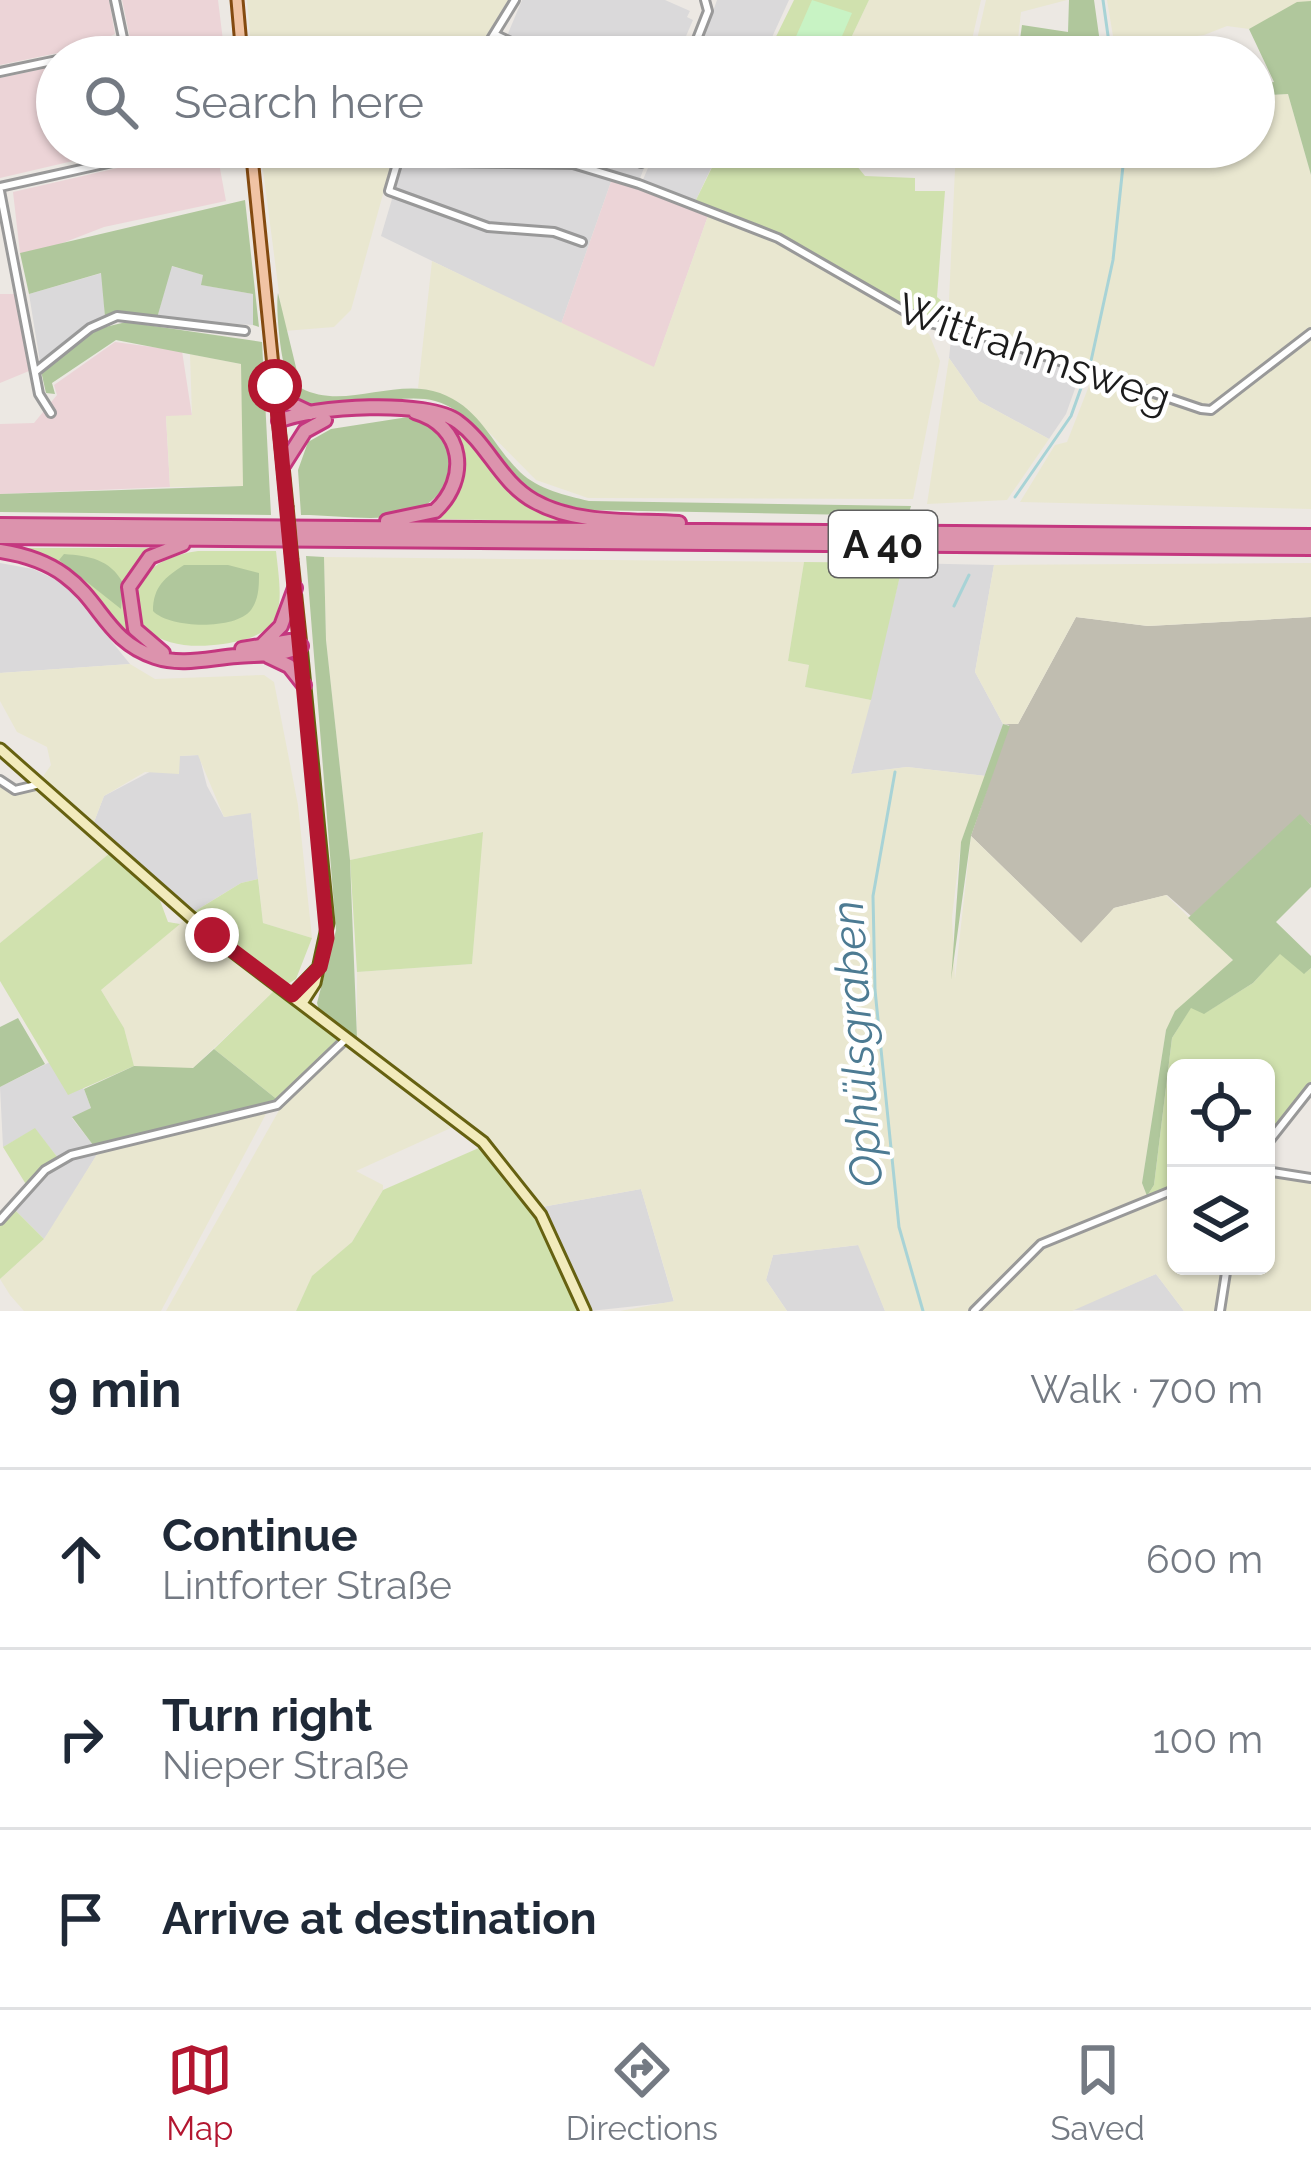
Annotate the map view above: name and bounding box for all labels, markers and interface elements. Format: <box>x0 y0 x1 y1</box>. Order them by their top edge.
search box <box>36 36 1275 168</box>
icon: search <box>78 69 144 135</box>
text: Search here <box>174 76 424 129</box>
street label: Wittrahmsweg <box>891 283 1177 423</box>
route start <box>248 359 302 413</box>
road number: A 40 <box>829 511 937 577</box>
water label: Ophülsgraben <box>821 899 893 1189</box>
route end <box>185 908 239 962</box>
map controls <box>1167 1059 1275 1275</box>
button: locate <box>1167 1059 1275 1167</box>
button: layers <box>1167 1167 1275 1275</box>
text: 9 min <box>48 1359 182 1419</box>
text: Walk · 700 m <box>1030 1366 1263 1412</box>
text: Continue <box>162 1509 358 1562</box>
icon: ahead <box>48 1526 114 1592</box>
text: 600 m <box>1146 1536 1263 1582</box>
text: Lintforter Straße <box>162 1562 452 1608</box>
text: Turn right <box>162 1689 372 1742</box>
icon: right <box>48 1706 114 1772</box>
text: 100 m <box>1153 1716 1263 1762</box>
text: Nieper Straße <box>162 1742 409 1788</box>
icon: arrive <box>48 1886 114 1952</box>
text: Arrive at destination <box>162 1892 597 1945</box>
tab: Map <box>166 2037 233 2148</box>
tab: Directions <box>566 2037 718 2148</box>
tab: Saved <box>1050 2037 1145 2148</box>

